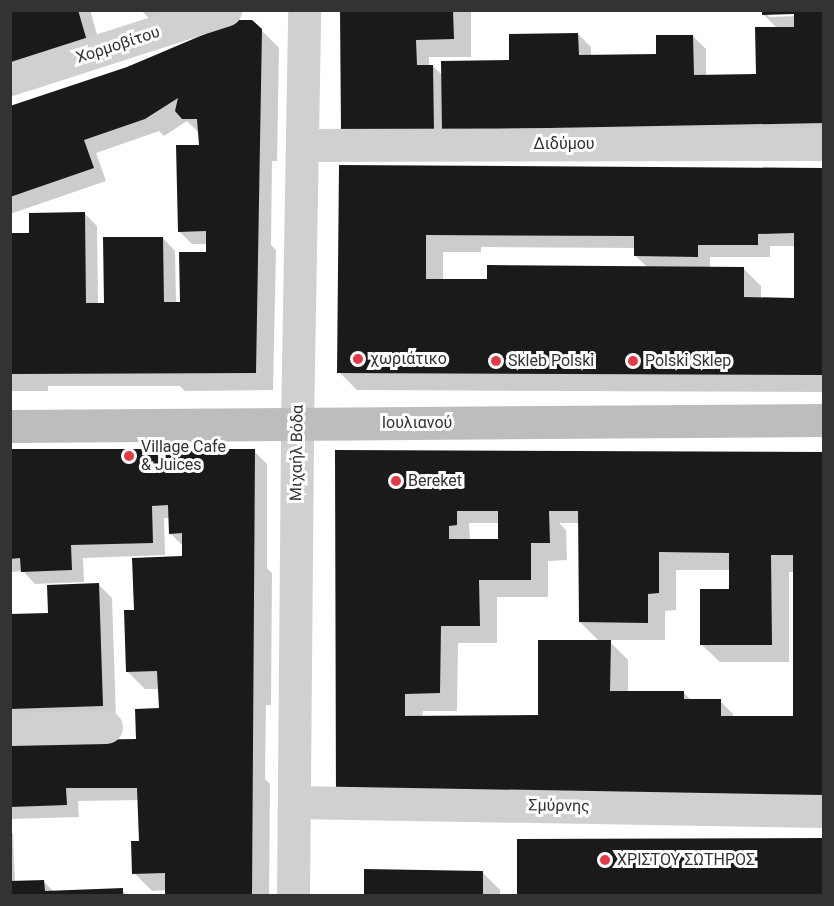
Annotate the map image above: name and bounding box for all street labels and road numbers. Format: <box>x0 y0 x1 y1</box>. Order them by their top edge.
street label: Χορμοβίτου <box>74 22 162 68</box>
street label: Διδύμου <box>533 134 595 154</box>
street label: Μιχαήλ Βόδα <box>287 405 307 501</box>
street label: Ιουλιανού <box>382 413 452 433</box>
street label: Σμύρνης <box>528 796 590 816</box>

